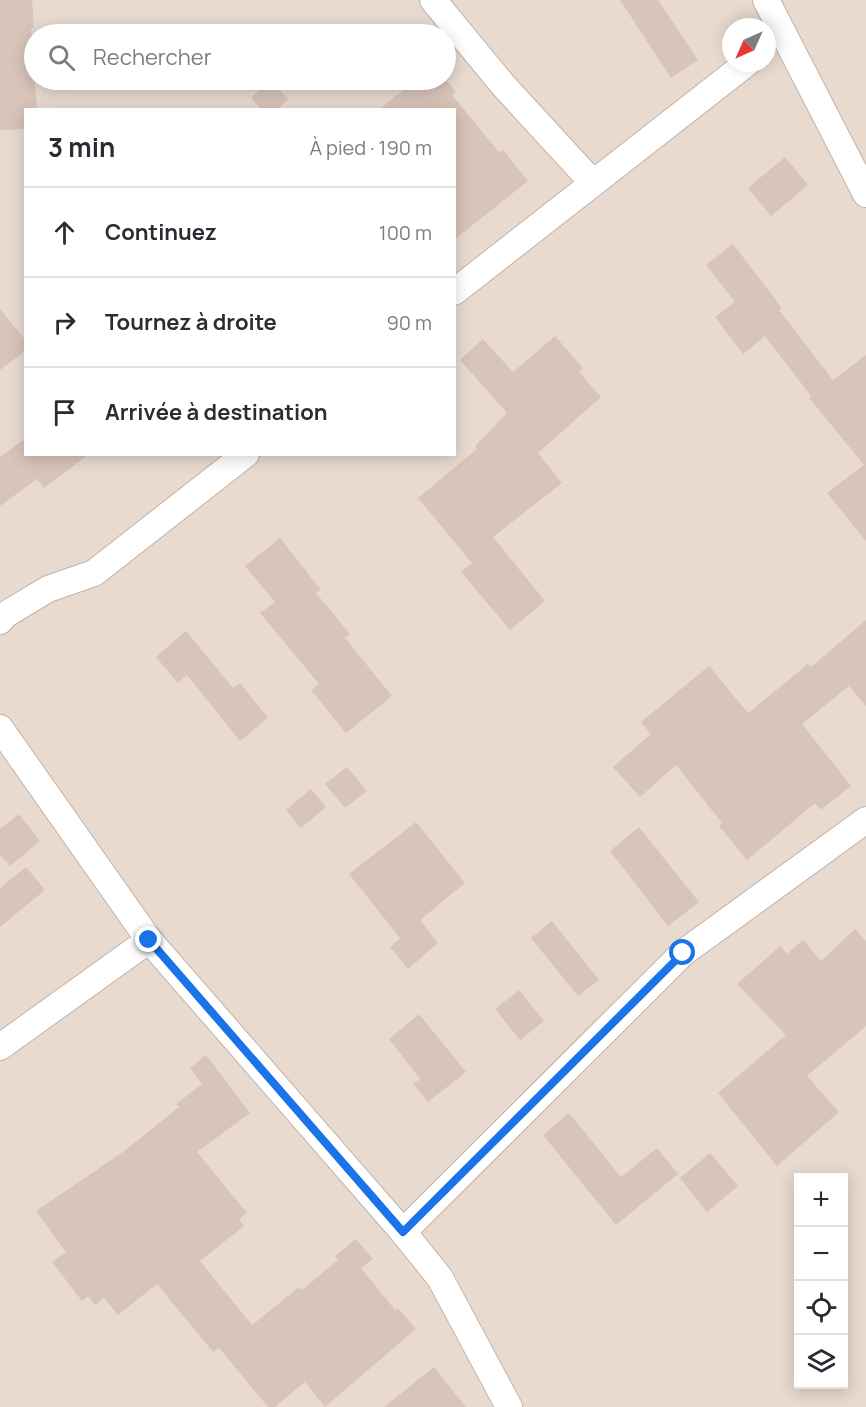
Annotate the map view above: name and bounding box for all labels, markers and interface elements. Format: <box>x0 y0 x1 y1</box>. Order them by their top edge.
north arrow <box>722 18 776 72</box>
search box <box>24 24 456 90</box>
icon: search <box>45 41 78 74</box>
text: Rechercher <box>93 42 212 72</box>
text: 3 min <box>48 129 115 165</box>
text: À pied · 190 m <box>309 134 432 161</box>
icon: ahead <box>48 216 81 249</box>
text: Continuez <box>105 217 217 247</box>
text: 100 m <box>379 219 432 246</box>
icon: right <box>48 306 81 339</box>
text: Tournez à droite <box>105 307 277 337</box>
text: 90 m <box>386 309 432 336</box>
icon: arrive <box>48 396 81 429</box>
text: Arrivée à destination <box>105 397 328 427</box>
route end <box>135 926 161 952</box>
route start <box>669 939 695 965</box>
map controls <box>794 1173 848 1389</box>
button: + <box>794 1173 848 1227</box>
button: − <box>794 1227 848 1281</box>
button: locate <box>794 1281 848 1335</box>
button: layers <box>794 1335 848 1389</box>

